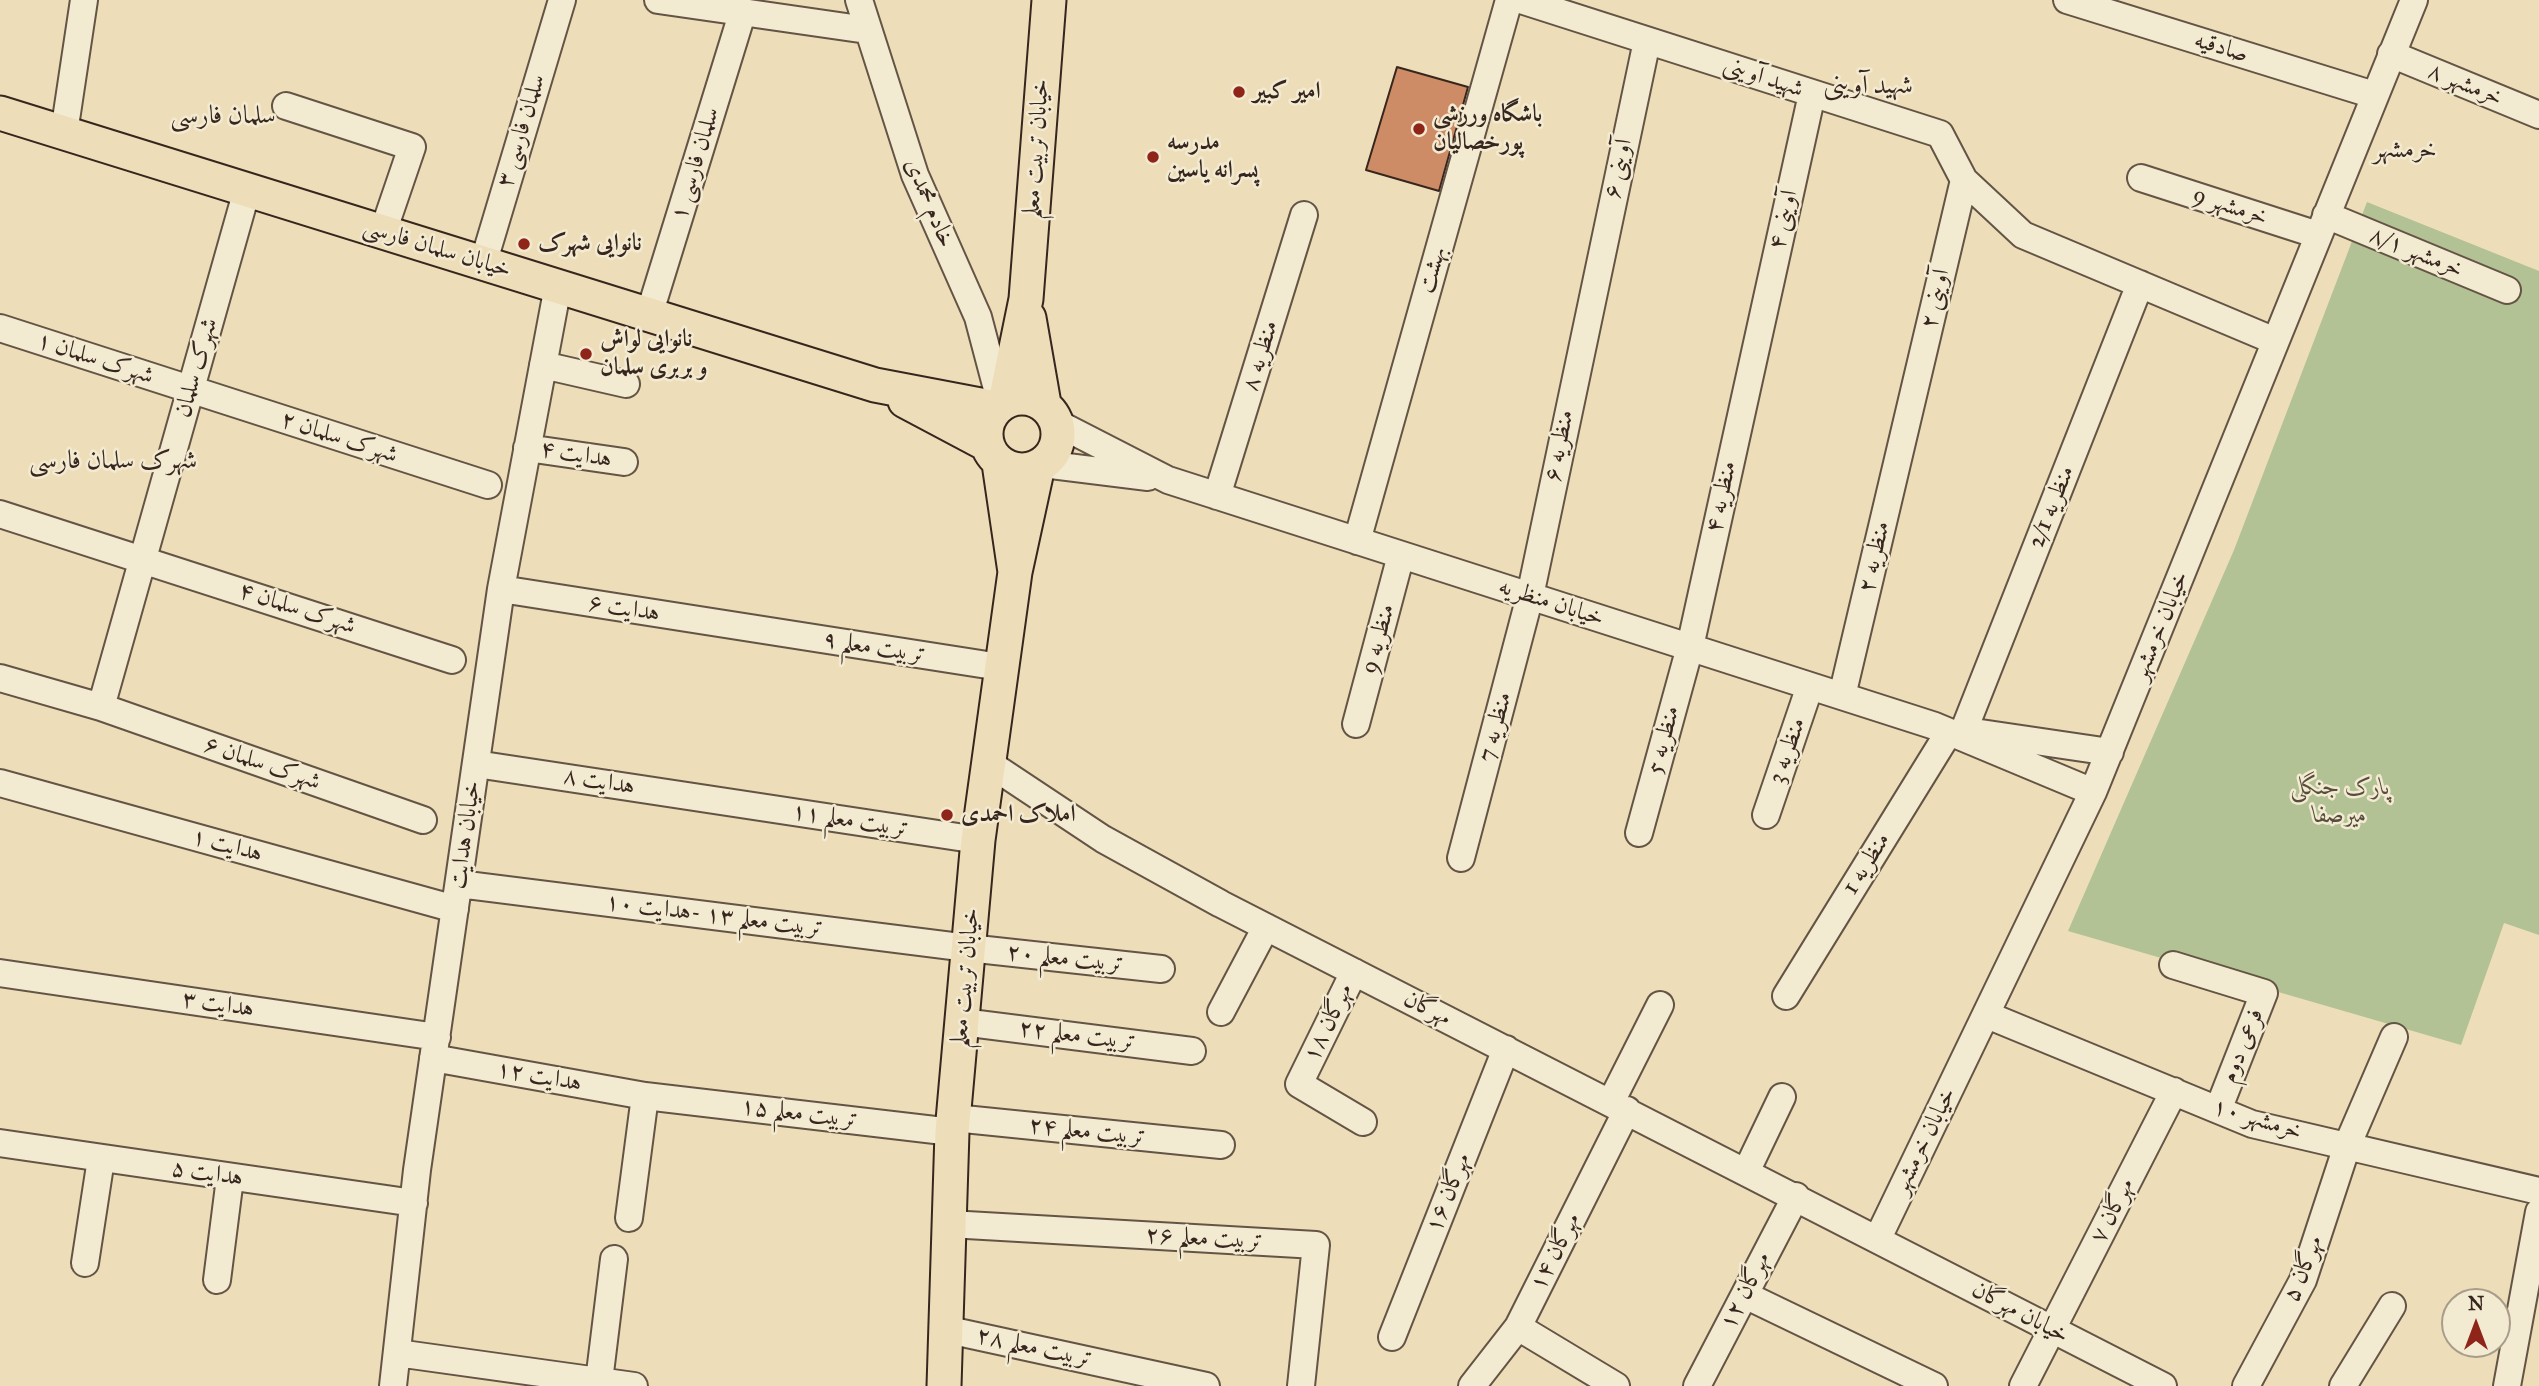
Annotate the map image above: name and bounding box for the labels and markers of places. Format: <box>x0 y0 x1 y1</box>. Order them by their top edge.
place label: امیر کبیر <box>1253 78 1321 106</box>
marker: امیر کبیر <box>1231 84 1247 100</box>
place label: باشگاه ورزشی پورخصالیان <box>1433 101 1542 157</box>
marker: باشگاه ورزشی پورخصالیان <box>1411 121 1427 137</box>
place label: مدرسه پسرانه یاسین <box>1167 129 1258 185</box>
marker: مدرسه پسرانه یاسین <box>1145 149 1161 165</box>
place label: نانوایی شهرک <box>538 230 642 258</box>
marker: نانوایی شهرک <box>516 236 532 252</box>
place label: نانوایی لواش و بربری سلمان <box>600 326 708 382</box>
marker: نانوایی لواش و بربری سلمان <box>578 346 594 362</box>
place label: املاک احمدی <box>961 801 1076 829</box>
marker: املاک احمدی <box>939 807 955 823</box>

